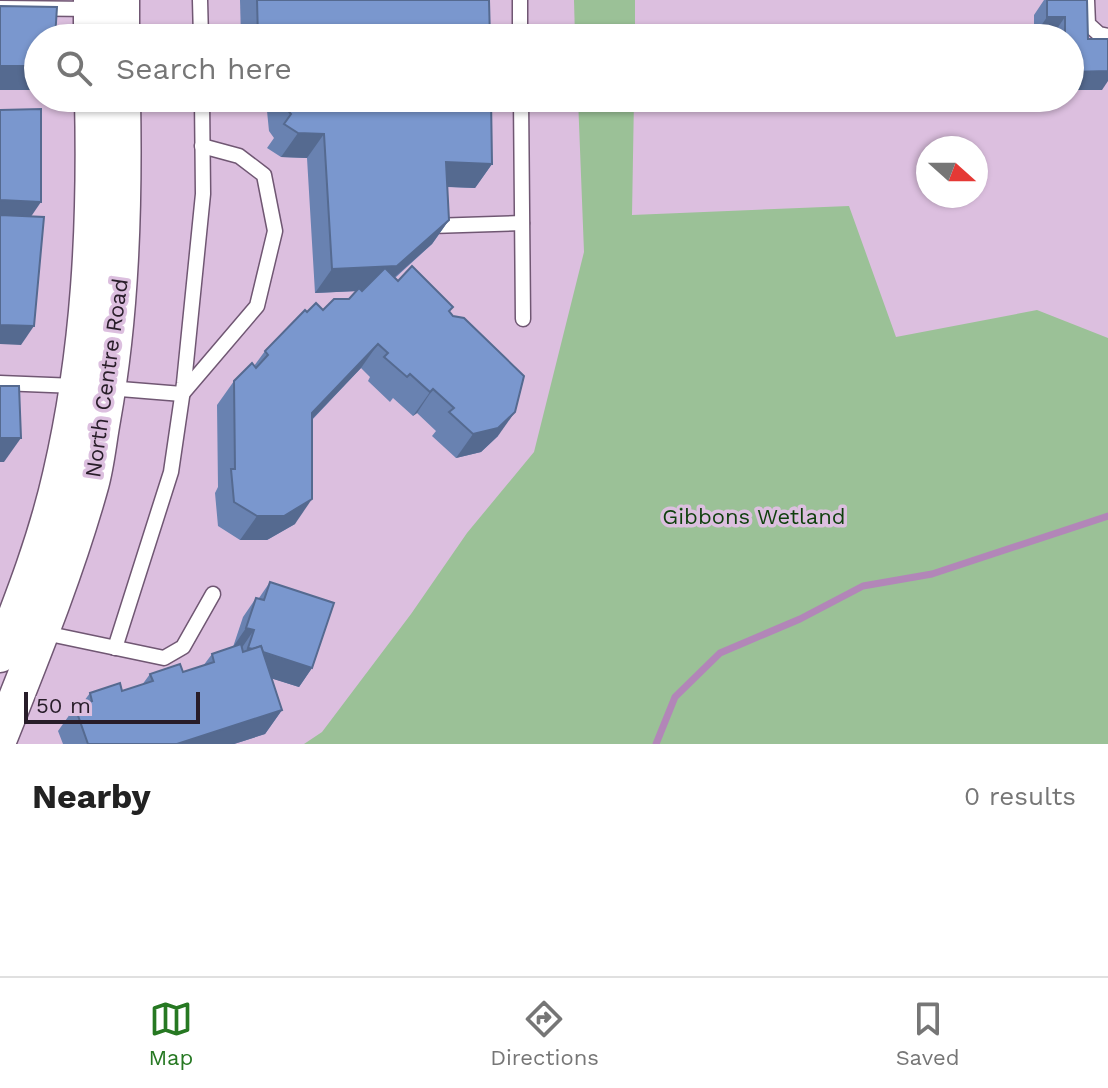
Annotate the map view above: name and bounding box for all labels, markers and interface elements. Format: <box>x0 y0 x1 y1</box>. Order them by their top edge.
search box <box>24 24 1084 112</box>
icon: search <box>52 46 96 90</box>
text: Search here <box>116 51 292 86</box>
north arrow <box>916 136 988 208</box>
street label: North Centre Road <box>80 277 133 479</box>
park label: Gibbons Wetland <box>662 504 846 529</box>
scale bar <box>24 688 200 724</box>
text: 50 m <box>36 693 91 718</box>
text: Nearby <box>32 776 151 816</box>
text: 0 results <box>964 781 1076 811</box>
tab: Map <box>148 997 193 1070</box>
tab: Directions <box>490 997 599 1070</box>
tab: Saved <box>896 997 960 1070</box>

